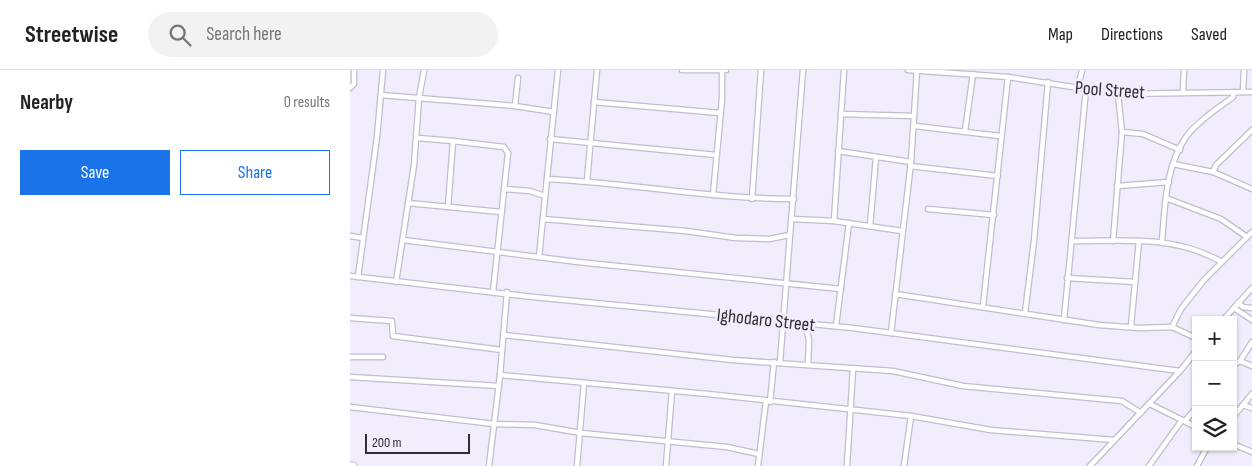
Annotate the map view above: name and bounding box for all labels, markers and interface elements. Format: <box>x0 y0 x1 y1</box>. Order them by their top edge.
search box <box>148 12 498 57</box>
text: Streetwise <box>25 20 118 49</box>
icon: search <box>166 21 194 49</box>
text: Search here <box>206 23 282 46</box>
text: Map <box>1048 24 1073 45</box>
text: Directions <box>1101 24 1163 45</box>
text: Saved <box>1191 24 1227 45</box>
street label: Pool Street <box>1074 77 1146 104</box>
text: Nearby <box>20 90 73 115</box>
text: 0 results <box>284 93 330 112</box>
button: Save <box>20 150 170 195</box>
button: Share <box>180 150 330 195</box>
street label: Ighodaro Street <box>715 304 816 337</box>
map controls <box>1192 316 1237 451</box>
button: + <box>1192 316 1237 361</box>
button: − <box>1192 361 1237 406</box>
button: layers <box>1192 406 1237 451</box>
scale bar <box>365 431 470 454</box>
text: 200 m <box>372 434 401 451</box>

